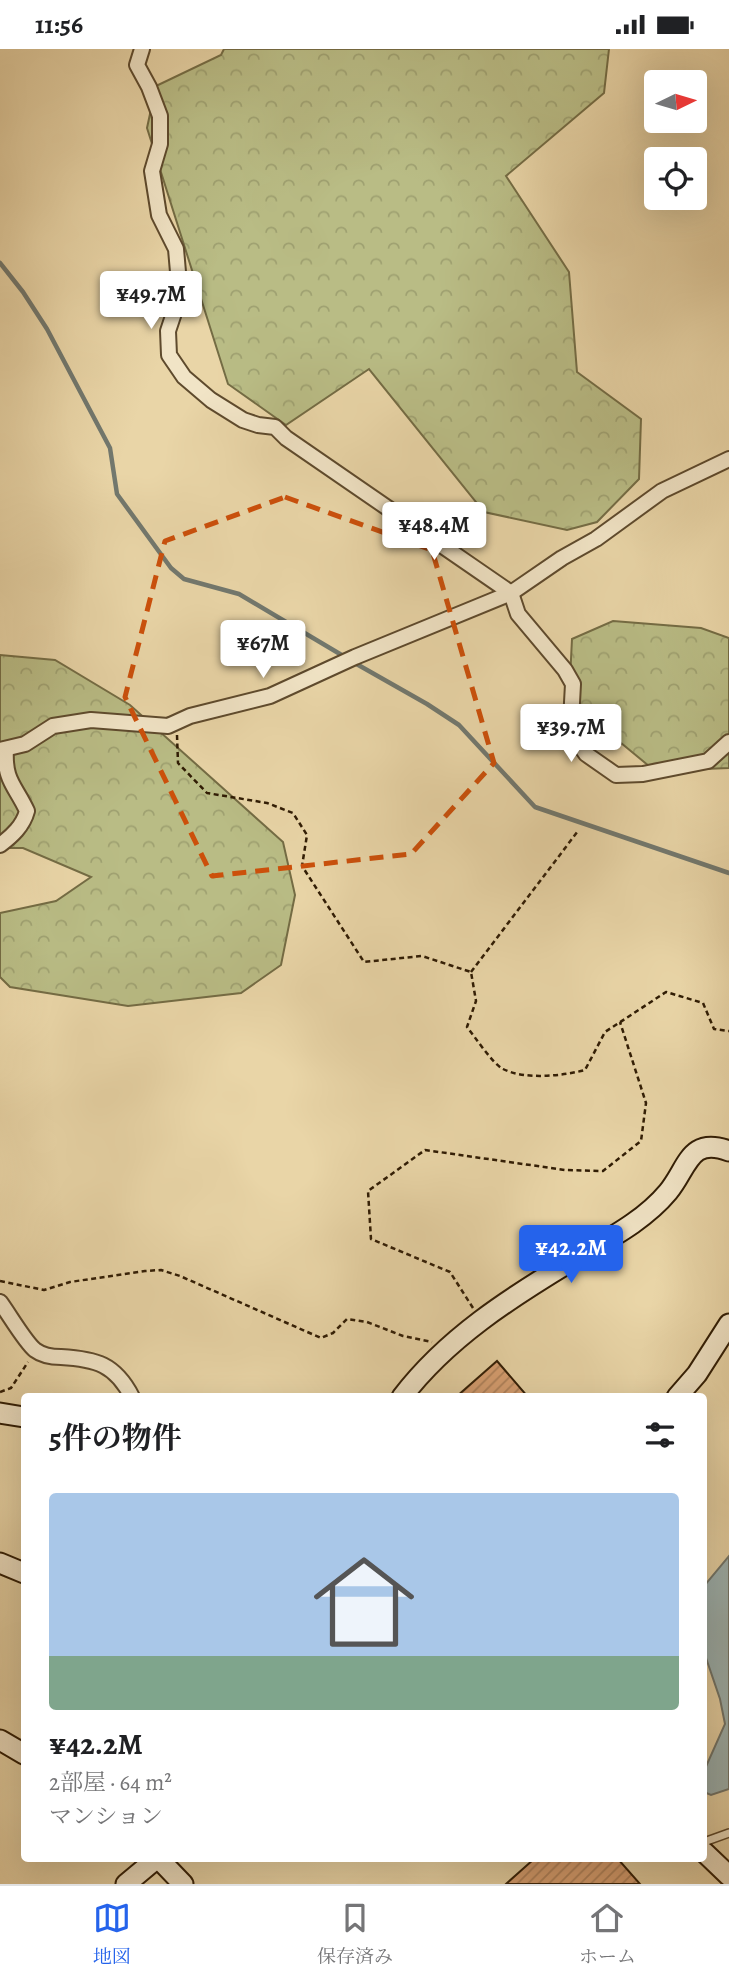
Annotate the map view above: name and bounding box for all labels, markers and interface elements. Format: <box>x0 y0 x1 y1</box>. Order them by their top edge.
text: 11:56 <box>35 7 83 42</box>
north arrow <box>644 70 707 133</box>
map controls <box>644 70 707 210</box>
button: locate <box>644 147 707 210</box>
pin: ¥49.7M <box>94 271 208 331</box>
text: ¥49.7M <box>116 278 186 309</box>
pin: ¥48.4M <box>377 503 491 562</box>
text: ¥48.4M <box>398 509 470 540</box>
pin: ¥67M <box>222 621 304 680</box>
text: ¥67M <box>236 627 290 658</box>
pin: ¥39.7M <box>514 705 628 764</box>
text: ¥39.7M <box>536 711 606 742</box>
pin: ¥42.2M <box>514 1225 628 1285</box>
text: ¥42.2M <box>535 1232 607 1263</box>
icon: filters <box>641 1416 679 1454</box>
text: 5件の物件 <box>49 1418 182 1458</box>
icon: home <box>301 1539 427 1665</box>
text: ¥42.2M <box>49 1724 143 1764</box>
text: 2部屋 · 64 m² <box>49 1767 172 1798</box>
text: マンション <box>49 1801 163 1832</box>
tab: 地図 <box>93 1899 131 1970</box>
tab: 保存済み <box>317 1899 393 1970</box>
tab: ホーム <box>579 1899 636 1970</box>

